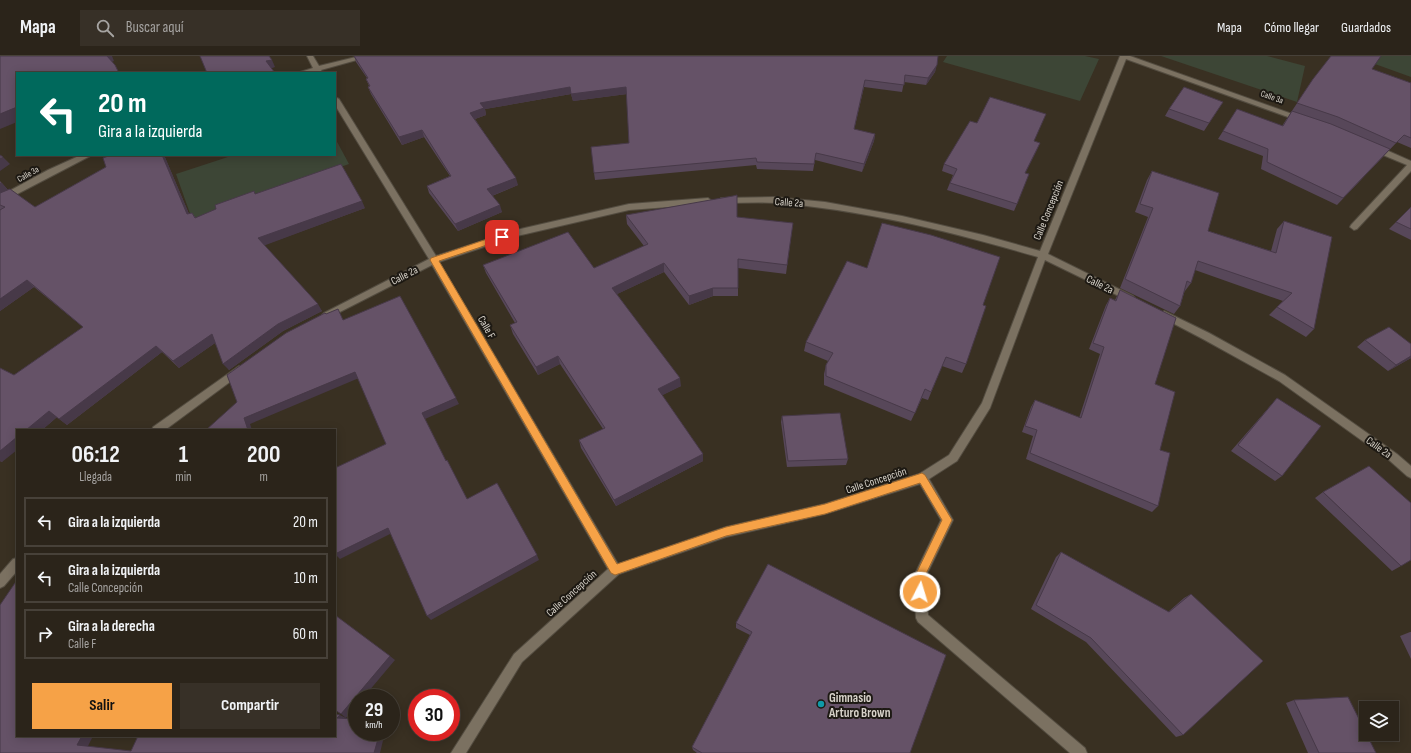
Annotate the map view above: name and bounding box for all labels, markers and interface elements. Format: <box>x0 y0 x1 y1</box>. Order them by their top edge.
search box <box>80 10 360 46</box>
text: Mapa <box>20 16 56 39</box>
icon: search <box>94 17 116 39</box>
text: Buscar aquí <box>126 18 183 37</box>
text: Mapa <box>1217 19 1242 36</box>
text: Cómo llegar <box>1264 19 1319 36</box>
text: Guardados <box>1341 19 1391 36</box>
text: 20 m <box>98 87 147 120</box>
icon: left <box>32 88 84 140</box>
street label: Calle 3a <box>1259 88 1285 107</box>
text: Gira a la izquierda <box>98 121 202 142</box>
street label: Calle 3a <box>15 164 41 185</box>
street label: Calle Concepción <box>1031 178 1066 242</box>
street label: Calle 2a <box>774 195 804 210</box>
pin <box>485 220 519 254</box>
icon: arrive <box>491 226 513 248</box>
street label: Calle 2a <box>389 263 420 288</box>
street label: Calle 2a <box>1084 272 1115 297</box>
street label: Calle F <box>475 314 498 341</box>
street label: Calle 2a <box>1363 434 1394 461</box>
text: 06:12 <box>72 440 120 469</box>
text: 1 <box>179 440 188 469</box>
text: 200 <box>247 440 280 469</box>
street label: Calle Concepción <box>844 464 908 496</box>
text: Llegada <box>79 469 112 485</box>
text: min <box>175 469 192 485</box>
text: m <box>260 469 268 485</box>
icon: left <box>34 511 56 533</box>
text: Gira a la izquierda <box>68 513 160 532</box>
text: 20 m <box>293 513 318 532</box>
text: Gira a la izquierda <box>68 561 160 580</box>
icon: left <box>34 567 56 589</box>
street label: Calle Concepción <box>543 567 599 619</box>
text: 10 m <box>294 569 318 588</box>
position arrow <box>899 571 941 613</box>
text: Calle Concepción <box>68 580 143 596</box>
text: Gira a la derecha <box>68 617 155 636</box>
icon: right <box>34 623 56 645</box>
text: 60 m <box>293 625 318 644</box>
text: Calle F <box>68 636 96 652</box>
button: Salir <box>32 683 172 729</box>
button: Compartir <box>180 683 320 729</box>
speed limit sign: 30 <box>408 689 460 741</box>
place label: Gimnasio Arturo Brown <box>828 690 891 721</box>
text: 29 <box>365 698 383 722</box>
marker: Gimnasio Arturo Brown <box>816 699 826 709</box>
map controls <box>1359 701 1399 741</box>
button: layers <box>1359 701 1399 741</box>
text: km/h <box>365 719 383 731</box>

